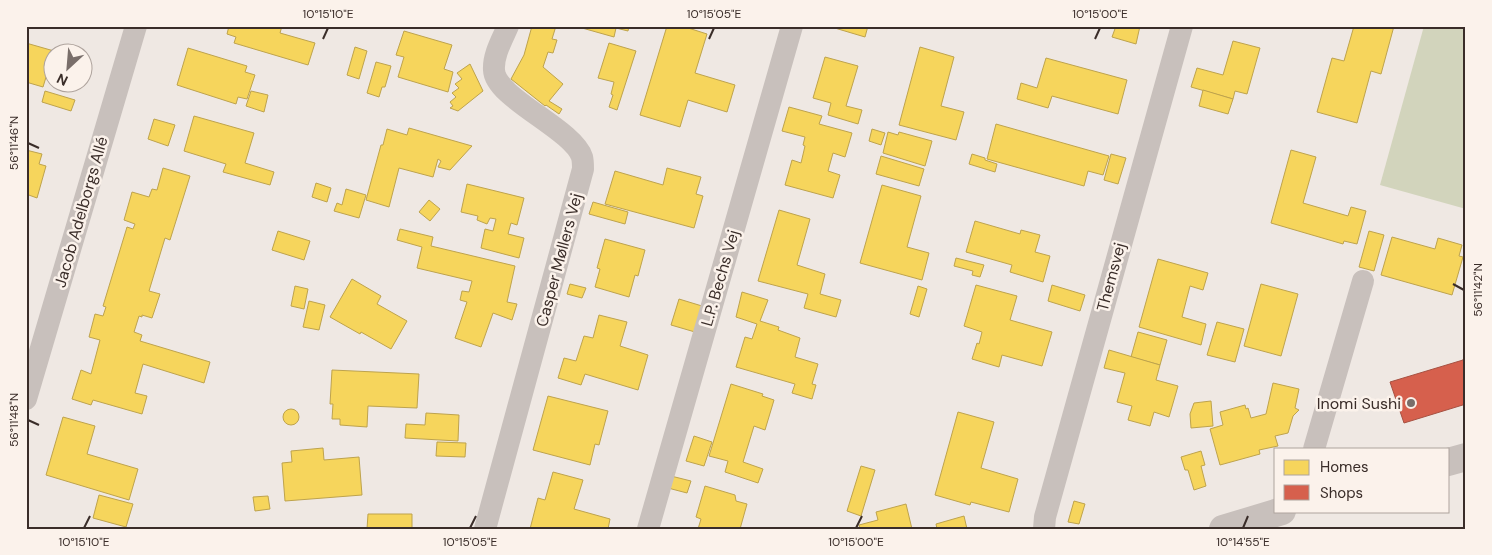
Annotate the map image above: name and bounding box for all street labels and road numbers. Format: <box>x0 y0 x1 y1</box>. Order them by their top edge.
street label: Jacob Adelborgs Allé <box>49 134 113 290</box>
street label: Casper Møllers Vej <box>531 191 587 329</box>
street label: L.P. Bechs Vej <box>696 227 744 329</box>
street label: Themsvej <box>1092 240 1130 314</box>

